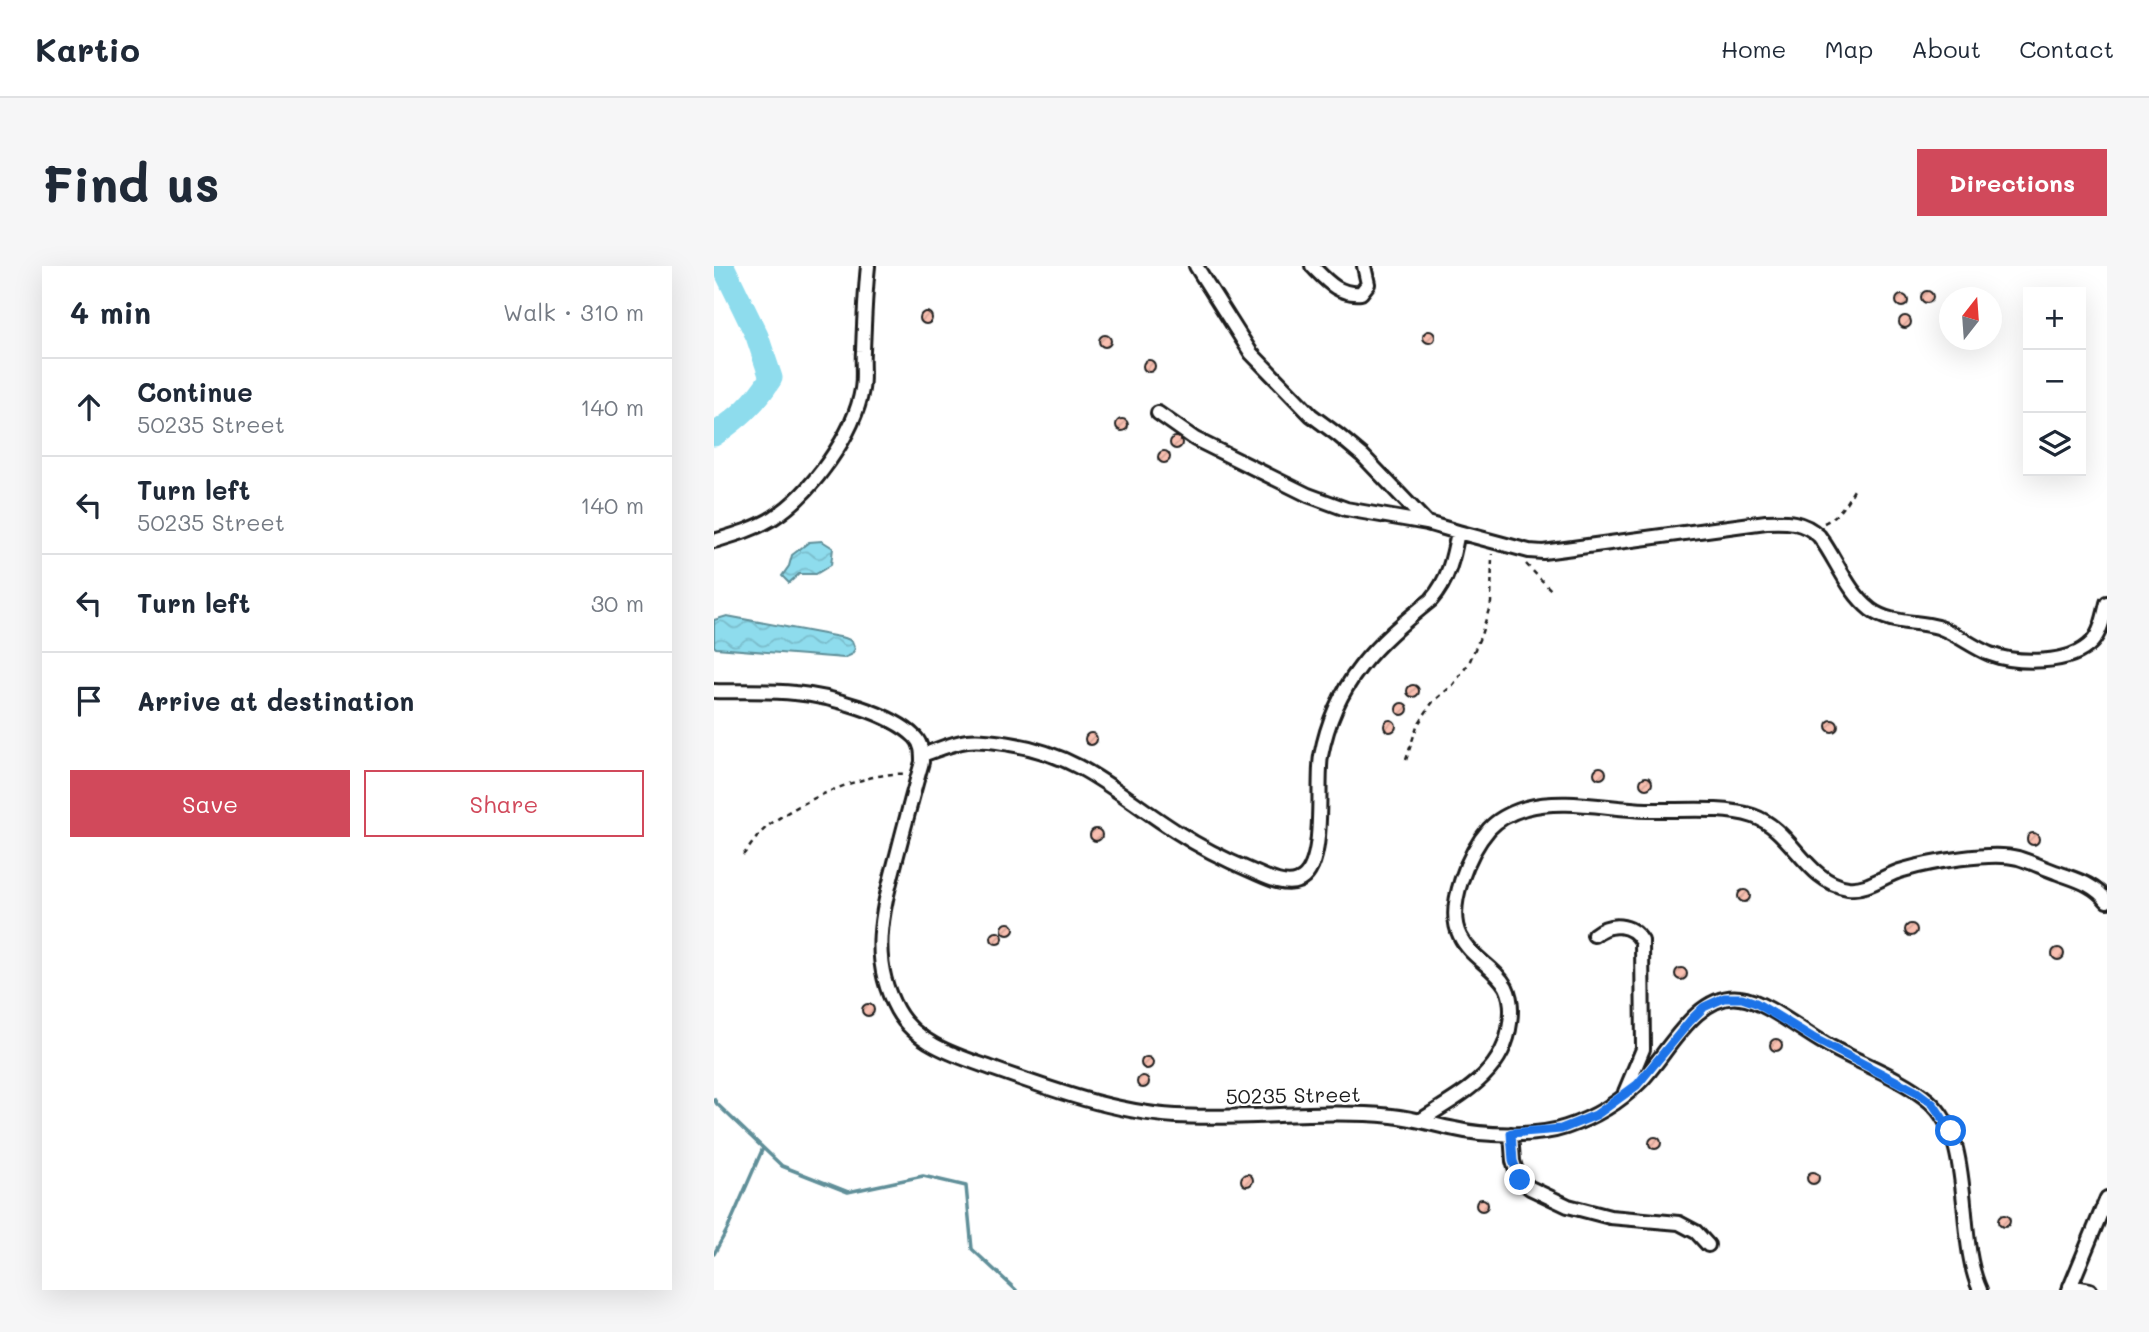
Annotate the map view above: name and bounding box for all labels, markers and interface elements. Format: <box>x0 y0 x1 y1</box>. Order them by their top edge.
text: Kartio <box>35 27 140 70</box>
text: Home <box>1721 33 1786 64</box>
text: Map <box>1824 33 1873 64</box>
text: About <box>1911 33 1981 64</box>
text: Contact <box>2019 33 2114 64</box>
button: Directions <box>1917 149 2107 216</box>
text: Find us <box>42 151 220 214</box>
north arrow <box>1939 287 2002 350</box>
map controls <box>2023 287 2086 476</box>
button: + <box>2023 287 2086 350</box>
text: 4 min <box>70 292 151 332</box>
text: Walk · 310 m <box>503 297 644 327</box>
button: − <box>2023 350 2086 413</box>
text: Continue <box>137 375 253 409</box>
icon: ahead <box>70 388 108 426</box>
text: 140 m <box>580 392 644 422</box>
text: 50235 Street <box>137 409 285 439</box>
button: layers <box>2023 413 2086 476</box>
text: Turn left <box>137 473 250 507</box>
icon: left <box>70 486 108 524</box>
text: 140 m <box>580 490 644 520</box>
text: 50235 Street <box>137 507 285 537</box>
icon: left <box>70 584 108 622</box>
text: Turn left <box>137 586 250 620</box>
text: 30 m <box>591 588 644 618</box>
icon: arrive <box>70 682 108 720</box>
text: Arrive at destination <box>137 684 414 718</box>
button: Save <box>70 770 350 837</box>
button: Share <box>364 770 644 837</box>
street label: 50235 Street <box>1225 1080 1361 1109</box>
route start <box>1935 1115 1966 1146</box>
route end <box>1504 1164 1535 1195</box>

